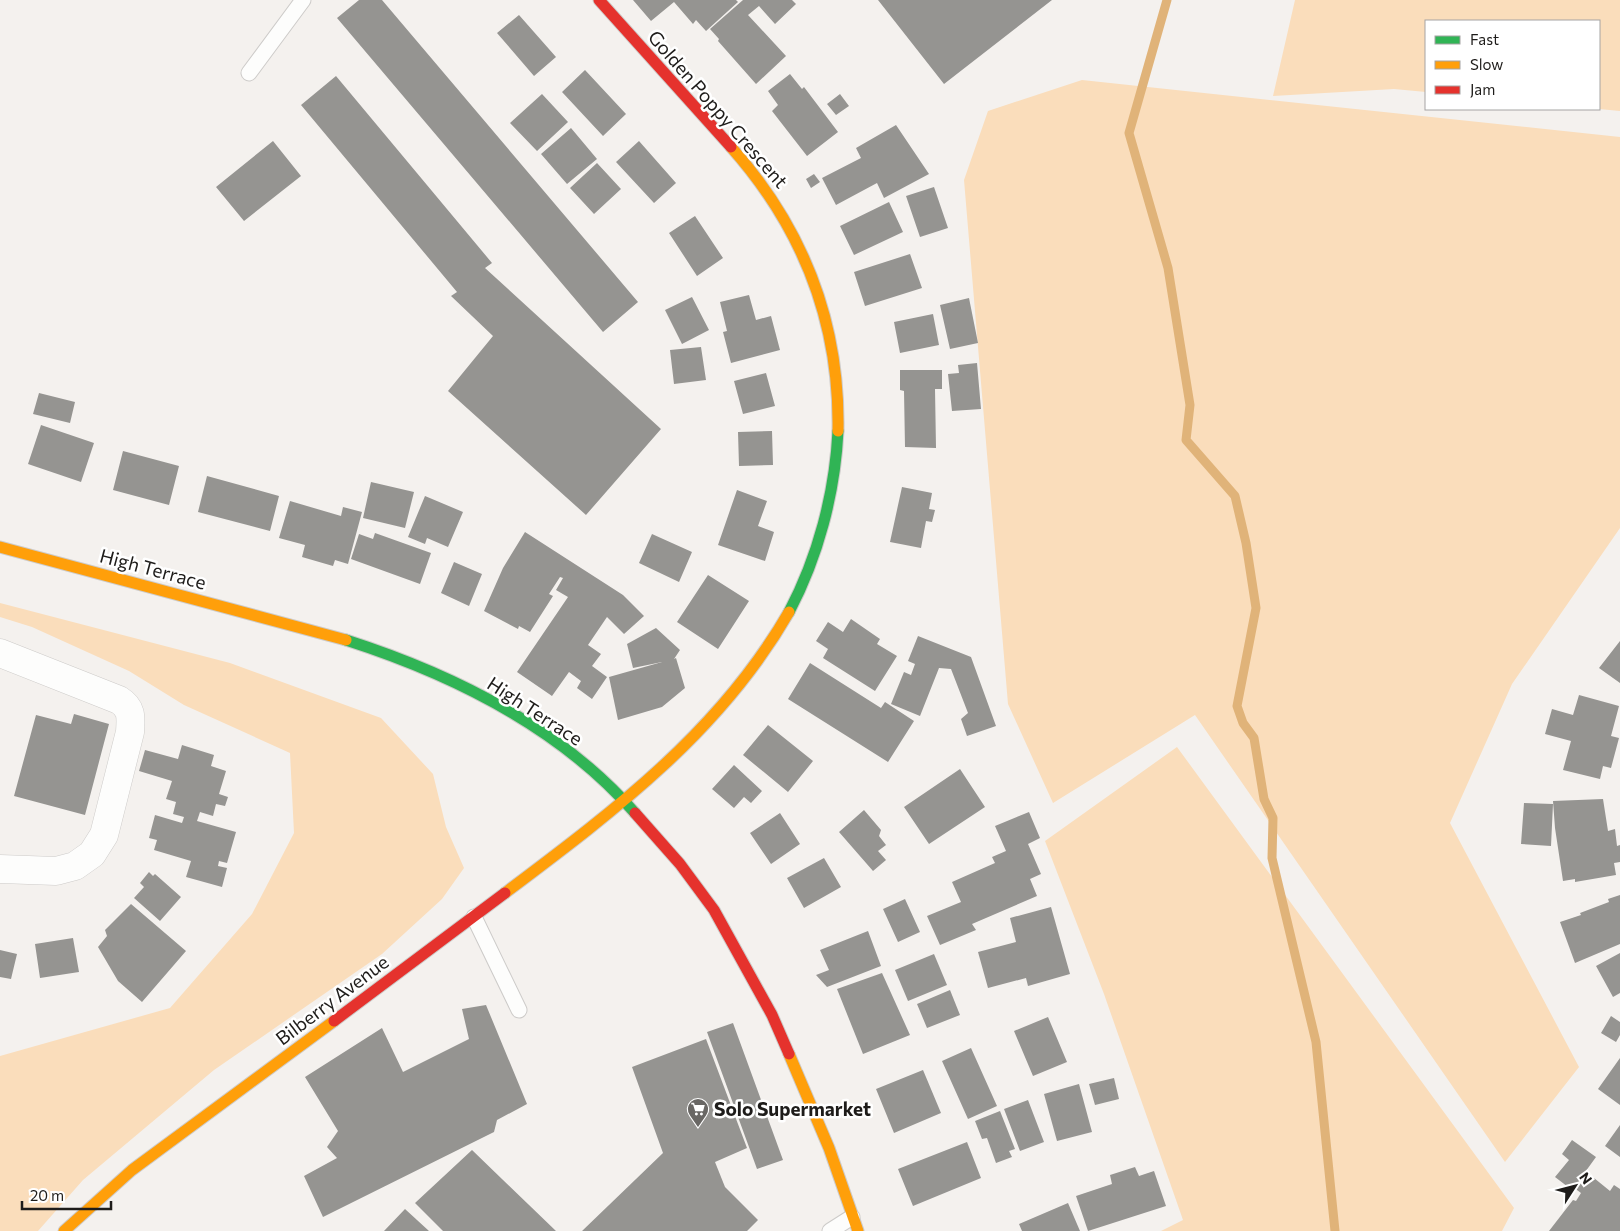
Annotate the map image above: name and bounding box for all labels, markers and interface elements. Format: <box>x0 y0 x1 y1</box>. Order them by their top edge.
legend <box>1425 20 1600 110</box>
street label: Golden Poppy Crescent <box>644 25 793 192</box>
text: Fast <box>1470 30 1499 48</box>
text: Slow <box>1470 55 1503 73</box>
text: Jam <box>1470 80 1495 98</box>
street label: High Terrace <box>97 543 209 594</box>
street label: High Terrace <box>483 671 587 750</box>
street label: Bilberry Avenue <box>271 950 393 1049</box>
supermarket icon: Solo Supermarket <box>686 1097 710 1128</box>
place label: Solo Supermarket <box>714 1097 871 1120</box>
north arrow <box>1550 1161 1600 1211</box>
text: N <box>1576 1169 1596 1187</box>
scale bar <box>22 1178 111 1210</box>
text: 20 m <box>30 1186 64 1204</box>

